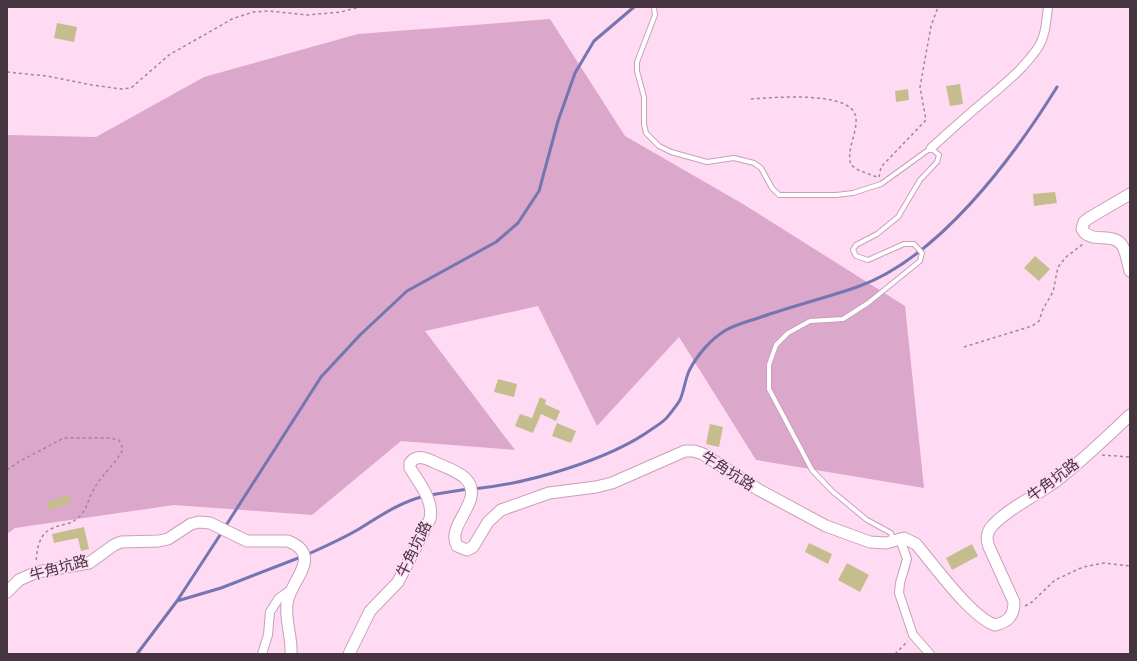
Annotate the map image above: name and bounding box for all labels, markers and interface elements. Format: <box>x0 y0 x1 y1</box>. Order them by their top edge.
street label: 牛角坑路 <box>698 447 758 495</box>
street label: 牛角坑路 <box>1024 455 1082 505</box>
street label: 牛角坑路 <box>393 518 435 580</box>
street label: 牛角坑路 <box>28 552 90 584</box>

